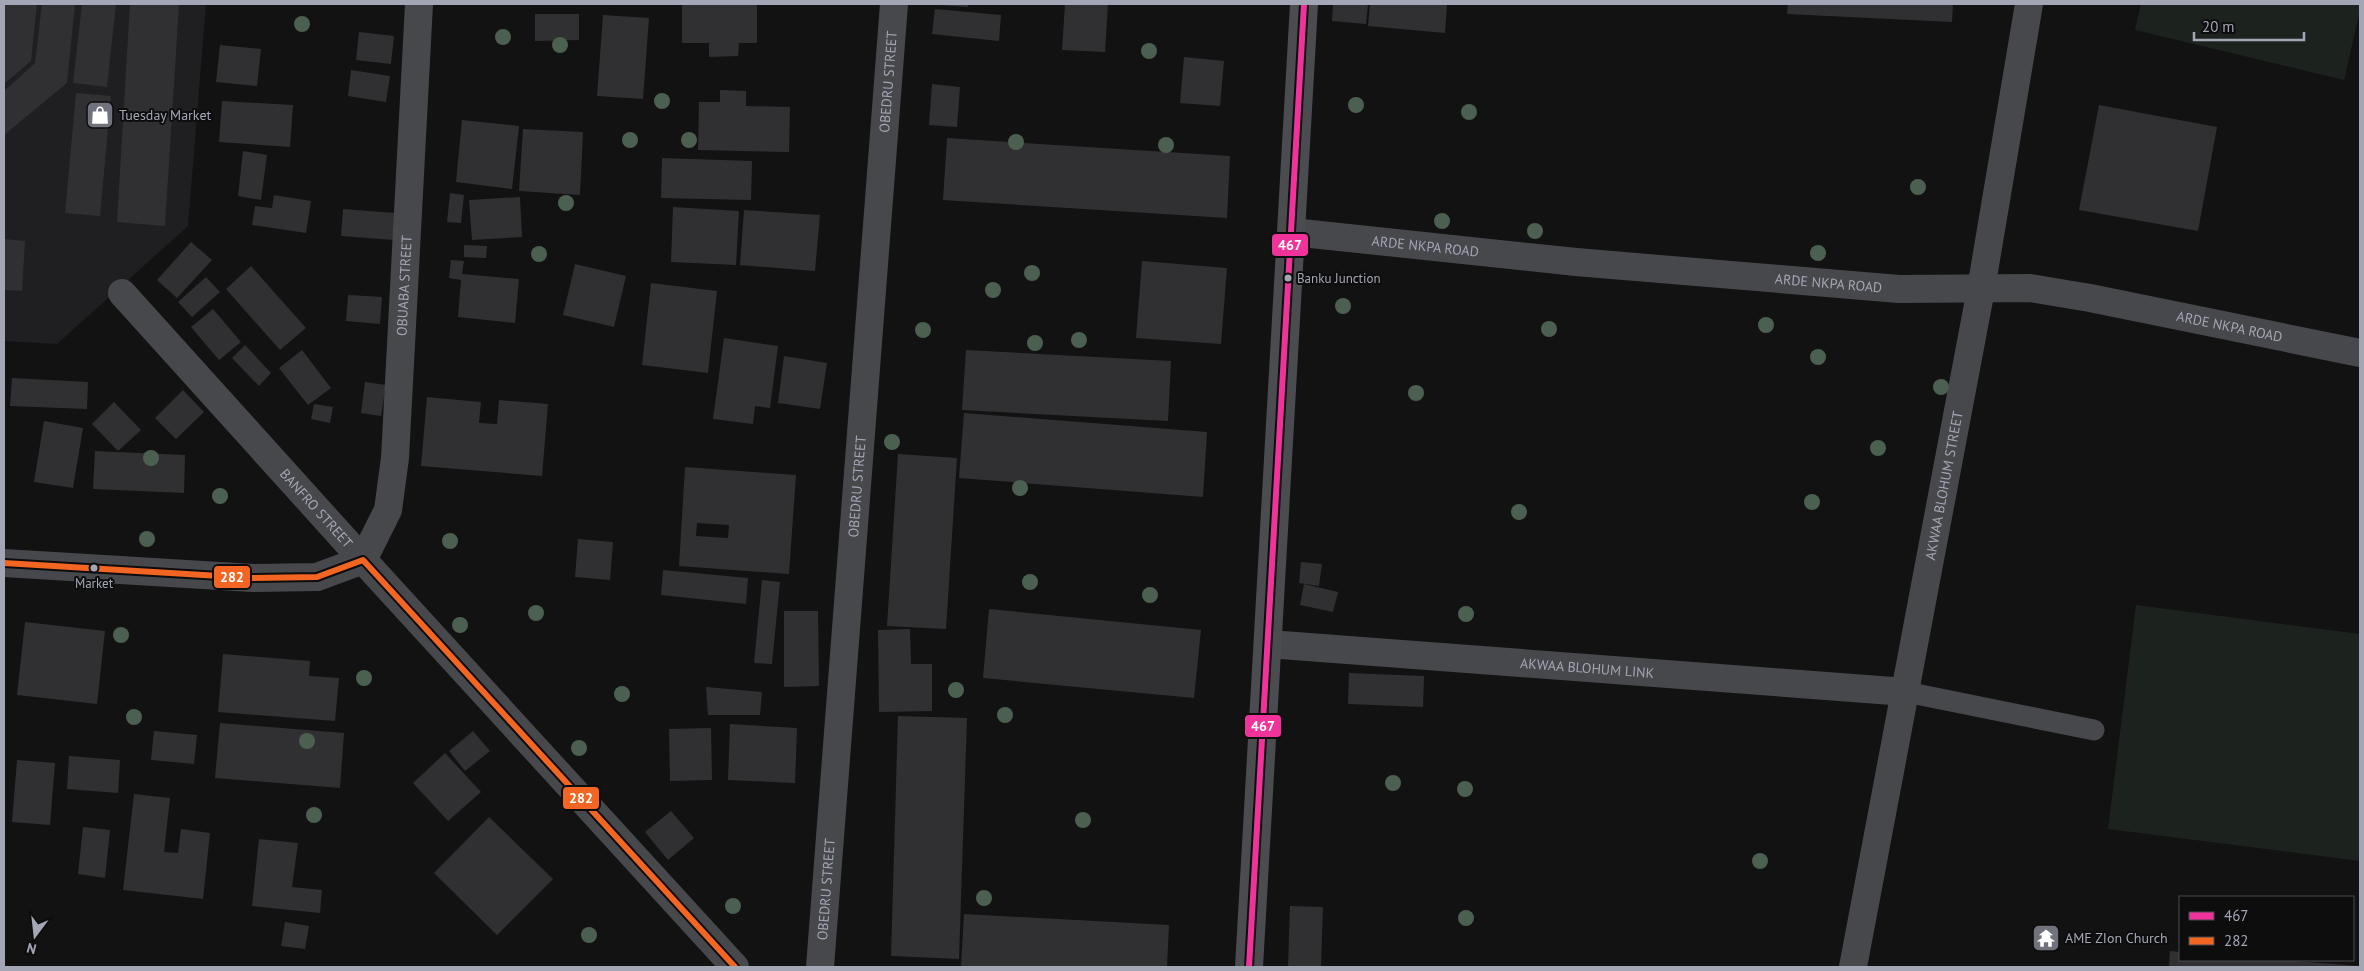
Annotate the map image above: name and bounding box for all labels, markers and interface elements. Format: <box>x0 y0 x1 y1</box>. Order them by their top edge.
scale bar <box>2194 10 2304 42</box>
text: 20 m <box>2202 17 2235 36</box>
street label: OBEDRU STREET <box>875 30 901 133</box>
shop icon: Tuesday Market <box>85 100 115 130</box>
place label: Tuesday Market <box>119 106 212 124</box>
street label: ARDE NKPA ROAD <box>1371 231 1480 261</box>
line badge: 467 <box>1271 233 1309 257</box>
street label: OBUABA STREET <box>392 234 416 337</box>
text: 467 <box>1278 236 1302 254</box>
place label: Banku Junction <box>1297 270 1381 287</box>
street label: ARDE NKPA ROAD <box>1774 270 1883 297</box>
marker: Banku Junction <box>1283 273 1293 283</box>
street label: ARDE NKPA ROAD <box>2175 307 2284 346</box>
street label: AKWAA BLOHUM STREET <box>1921 409 1967 562</box>
street label: OBEDRU STREET <box>844 435 870 538</box>
street label: BANFRO STREET <box>276 465 357 552</box>
marker: Market <box>89 563 99 573</box>
line badge: 282 <box>213 565 251 589</box>
text: 282 <box>220 568 244 586</box>
place label: Market <box>75 575 114 592</box>
street label: AKWAA BLOHUM LINK <box>1519 654 1655 682</box>
line badge: 467 <box>1244 714 1282 738</box>
text: 467 <box>1251 717 1275 735</box>
line badge: 282 <box>562 786 600 810</box>
text: 282 <box>569 789 593 807</box>
street label: OBEDRU STREET <box>813 837 839 941</box>
legend <box>2179 896 2354 961</box>
text: 467 <box>2224 906 2249 925</box>
north arrow <box>10 911 60 961</box>
temple icon: AME ZIon Church <box>2031 923 2061 953</box>
place label: AME ZIon Church <box>2065 929 2168 947</box>
text: 282 <box>2224 931 2249 950</box>
text: N <box>25 939 38 958</box>

